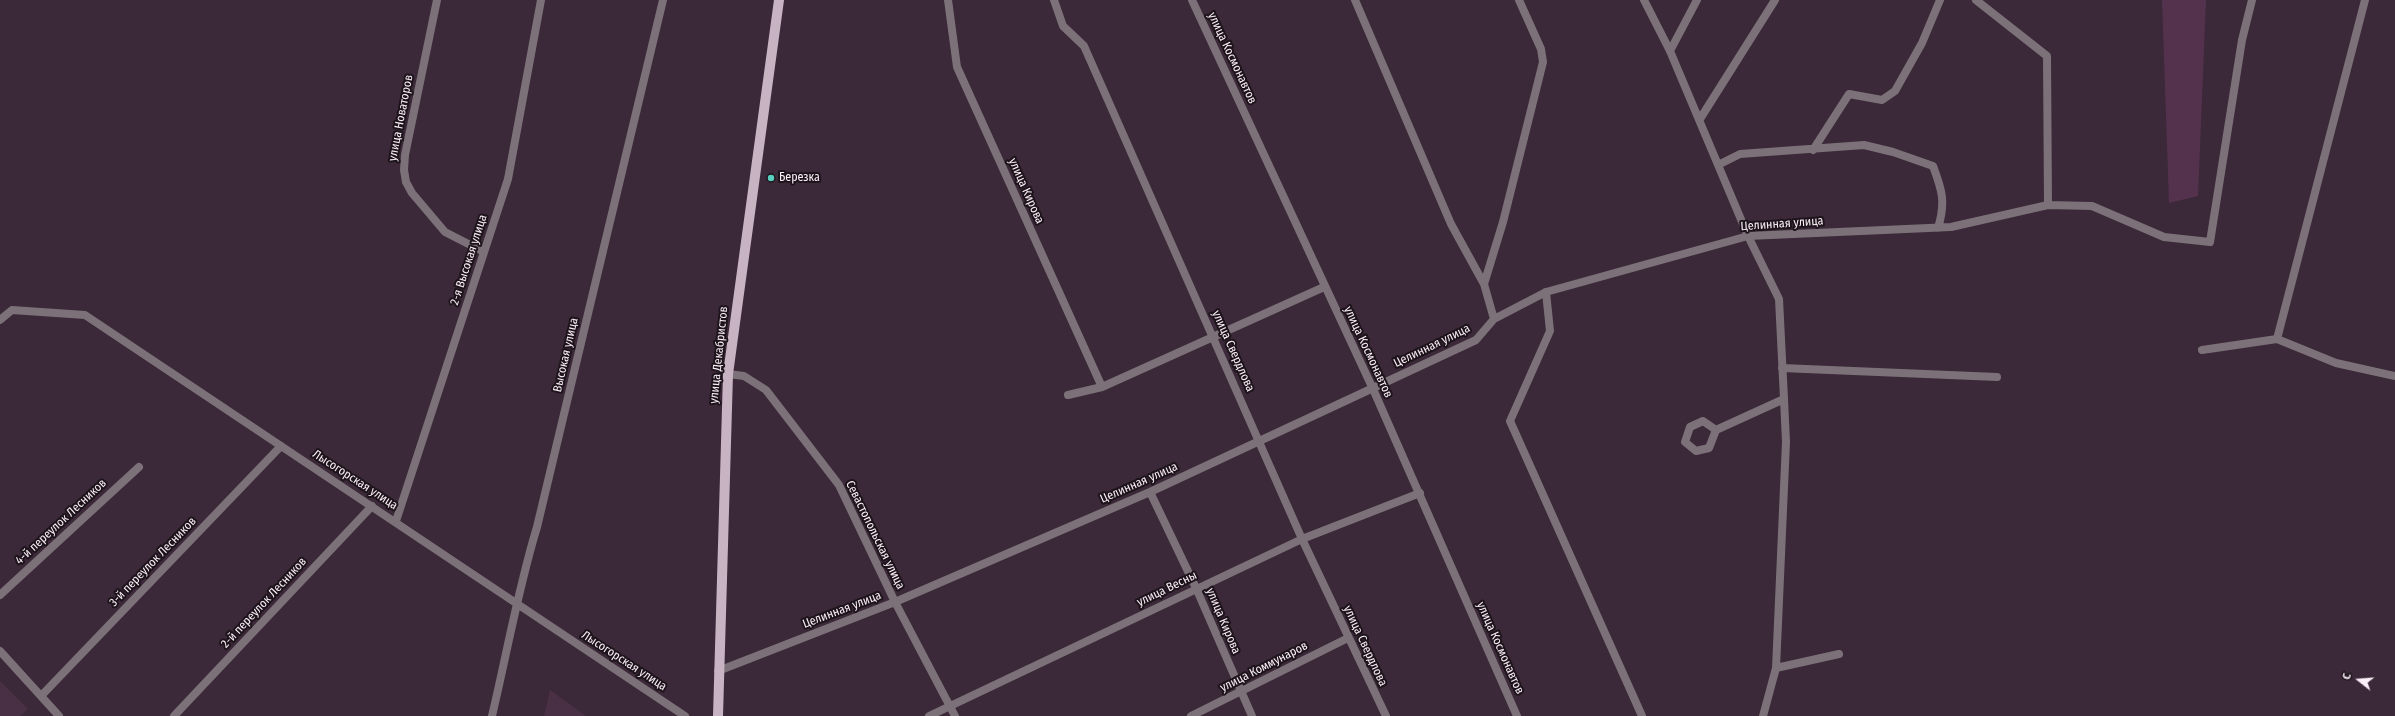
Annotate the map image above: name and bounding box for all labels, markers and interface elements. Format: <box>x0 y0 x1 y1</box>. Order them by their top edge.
street label: улица Космонавтов <box>1205 10 1259 106</box>
street label: улица Новаторов <box>386 74 416 162</box>
street label: улица Кирова <box>1005 156 1047 226</box>
place label: Березка <box>779 171 820 185</box>
marker: Березка <box>766 173 776 183</box>
street label: 2-я Высокая улица <box>448 213 490 307</box>
street label: Целинная улица <box>1740 214 1824 234</box>
street label: улица Космонавтов <box>1341 304 1395 400</box>
street label: улица Декабристов <box>707 306 731 404</box>
street label: улица Свердлова <box>1209 308 1257 394</box>
street label: Высокая улица <box>550 316 582 394</box>
street label: Целинная улица <box>1391 321 1473 371</box>
street label: Лысогорская улица <box>310 447 400 513</box>
street label: Целинная улица <box>1098 460 1180 506</box>
street label: 4-й переулок Лесников <box>13 476 109 568</box>
street label: Севастопольская улица <box>842 478 908 592</box>
street label: 3-й переулок Лесников <box>107 514 199 610</box>
street label: 2-й переулок Лесников <box>218 555 310 651</box>
street label: улица Весны <box>1135 568 1199 610</box>
street label: улица Кирова <box>1203 586 1243 656</box>
street label: Целинная улица <box>801 588 883 632</box>
street label: улица Космонавтов <box>1473 600 1527 696</box>
street label: улица Свердлова <box>1340 603 1390 689</box>
street label: Лысогорская улица <box>579 628 669 694</box>
street label: улица Коммунаров <box>1218 639 1310 695</box>
north arrow <box>2339 660 2379 700</box>
text: С <box>2340 672 2354 681</box>

